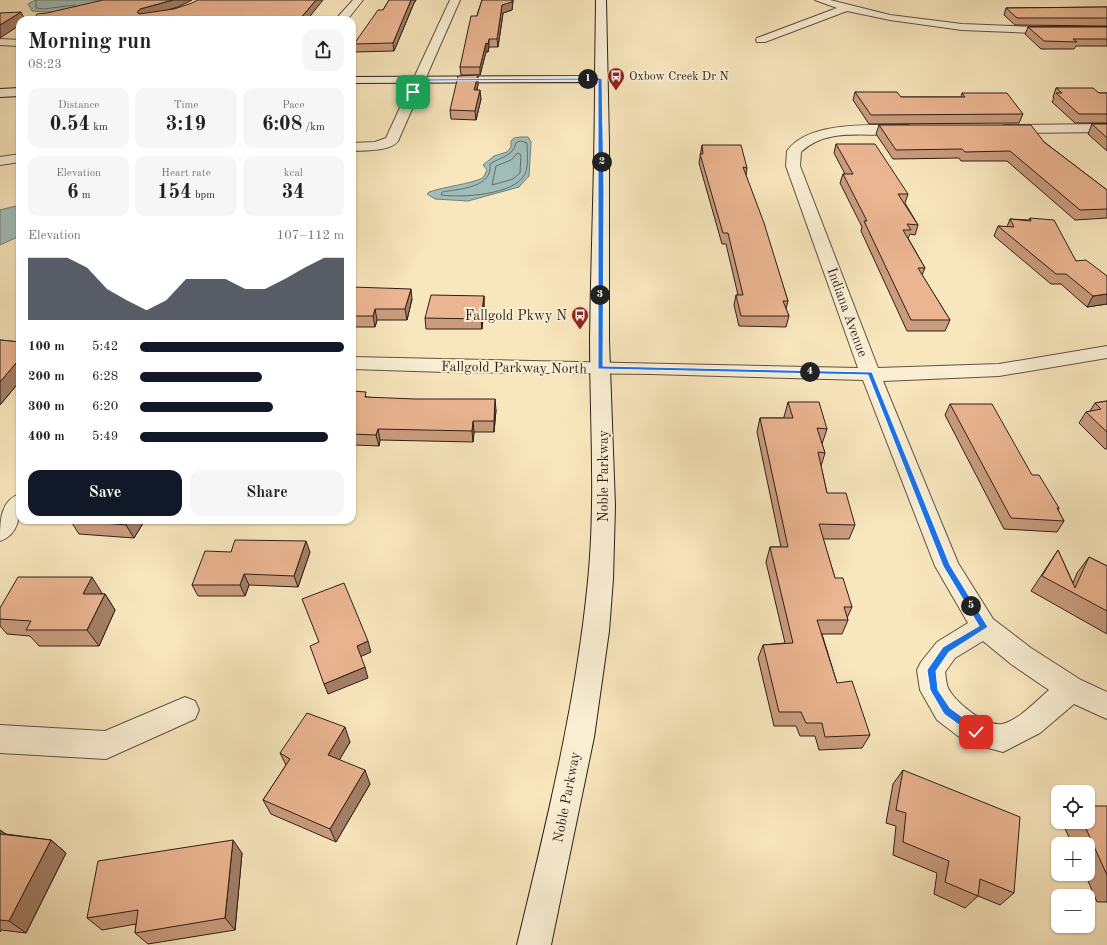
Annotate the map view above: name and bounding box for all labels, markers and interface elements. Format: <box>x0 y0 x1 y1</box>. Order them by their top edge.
button: share <box>302 29 344 71</box>
text: Morning run <box>28 31 151 53</box>
text: 08:23 <box>28 58 62 71</box>
bus stop icon: Oxbow Creek Dr N <box>606 66 626 91</box>
pin: 1 <box>578 69 598 89</box>
place label: Oxbow Creek Dr N <box>629 71 729 83</box>
text: 1 <box>585 73 591 84</box>
pin <box>396 75 430 109</box>
icon: arrive <box>402 81 424 103</box>
text: Distance <box>58 100 99 111</box>
text: Time <box>174 100 198 111</box>
text: Pace <box>282 100 304 111</box>
text: 0.54 <box>50 115 90 135</box>
text: 3:19 <box>166 115 206 135</box>
text: 6:08 <box>262 115 302 135</box>
text: km <box>90 122 108 133</box>
text: /km <box>302 122 325 133</box>
pin: 2 <box>592 152 612 172</box>
text: 2 <box>599 156 605 167</box>
text: Elevation <box>56 168 101 179</box>
text: Heart rate <box>161 168 211 179</box>
text: kcal <box>284 168 303 179</box>
text: 6 <box>67 183 79 203</box>
text: 154 <box>157 183 192 203</box>
text: 34 <box>282 183 305 203</box>
text: m <box>79 190 90 201</box>
text: bpm <box>192 190 215 201</box>
text: Elevation <box>28 229 81 242</box>
text: 107–112 m <box>277 229 344 242</box>
street label: Indiana Avenue <box>824 266 870 359</box>
pin: 3 <box>590 285 610 305</box>
text: 3 <box>597 289 603 300</box>
bus stop icon: Fallgold Pkwy N <box>570 305 590 330</box>
place label: Fallgold Pkwy N <box>465 309 567 323</box>
text: 100 m <box>28 340 65 353</box>
text: 5:42 <box>92 340 118 353</box>
street label: Fallgold Parkway North <box>441 360 587 376</box>
pin: 4 <box>800 362 820 382</box>
text: 4 <box>807 366 813 377</box>
text: 200 m <box>28 370 65 383</box>
text: 6:28 <box>92 370 118 383</box>
text: 300 m <box>28 400 65 413</box>
text: 6:20 <box>92 400 118 413</box>
street label: Noble Parkway <box>597 429 611 522</box>
text: 400 m <box>28 430 65 443</box>
text: 5:49 <box>92 430 118 443</box>
button: Save <box>28 470 182 516</box>
button: Share <box>190 470 344 516</box>
pin: 5 <box>961 596 981 616</box>
text: 5 <box>968 600 974 611</box>
pin <box>959 715 993 749</box>
icon: check <box>965 721 987 743</box>
street label: Noble Parkway <box>551 750 583 844</box>
map controls <box>1051 785 1095 933</box>
button: locate <box>1051 785 1095 829</box>
button: + <box>1051 837 1095 881</box>
button: − <box>1051 889 1095 933</box>

